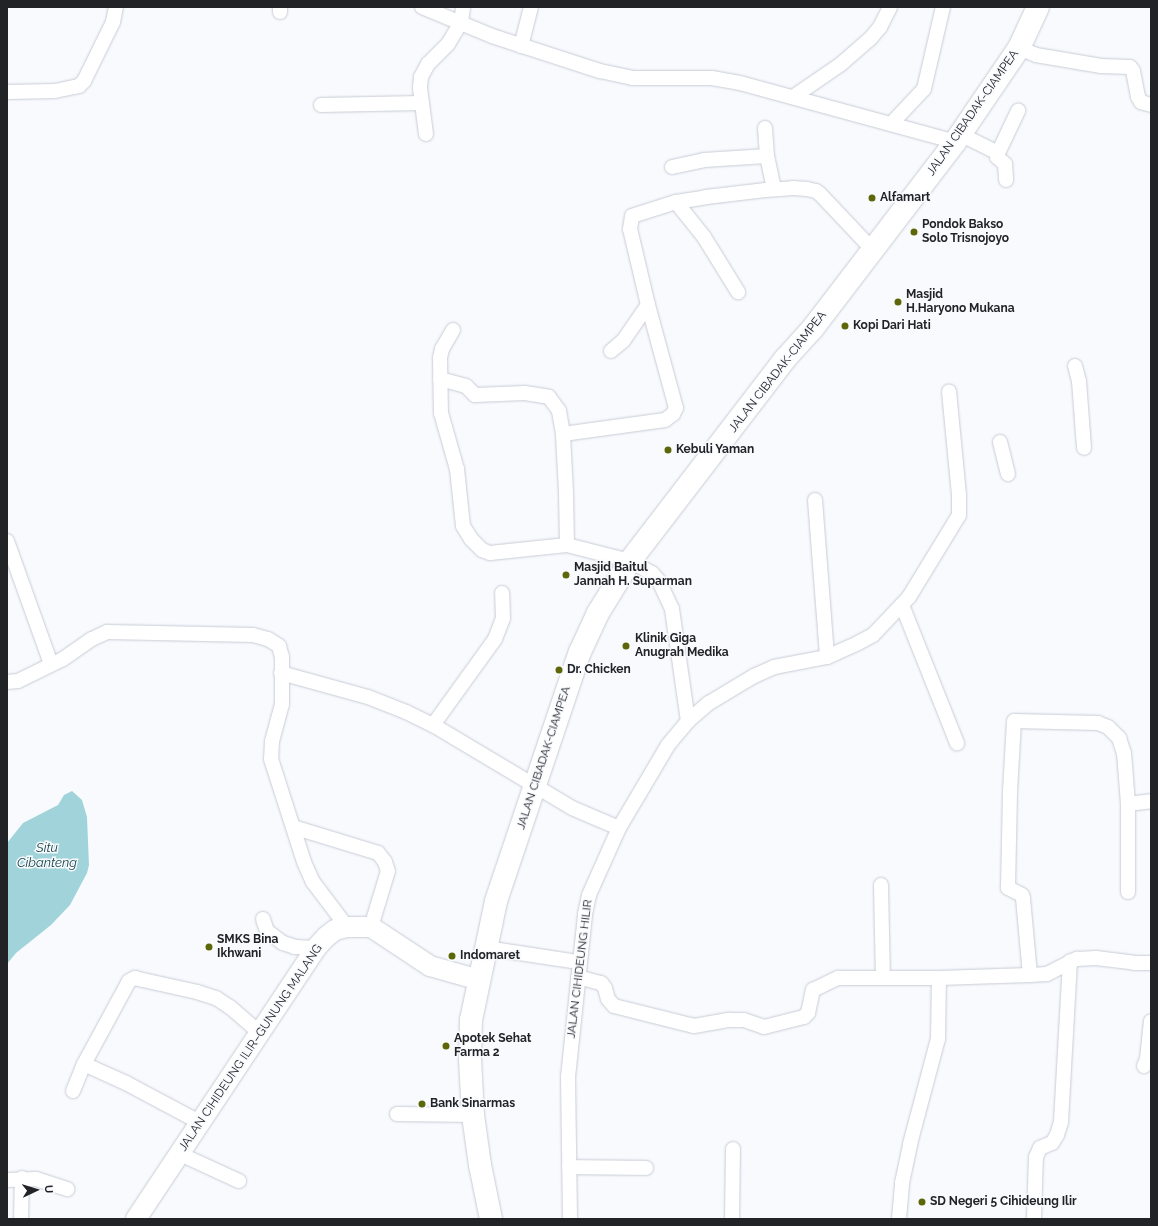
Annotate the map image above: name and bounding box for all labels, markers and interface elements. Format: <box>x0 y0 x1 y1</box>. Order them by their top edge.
street label: JALAN CIBADAK-CIAMPEA <box>924 47 1022 179</box>
place label: Alfamart <box>880 191 930 205</box>
marker: Alfamart <box>867 193 877 203</box>
place label: Pondok Bakso Solo Trisnojoyo <box>922 218 1009 246</box>
marker: Pondok Bakso Solo Trisnojoyo <box>909 227 919 237</box>
place label: Masjid H.Haryono Mukana <box>906 288 1015 316</box>
marker: Masjid H.Haryono Mukana <box>893 297 903 307</box>
street label: JALAN CIBADAK-CIAMPEA <box>726 308 830 436</box>
place label: Kopi Dari Hati <box>853 319 931 333</box>
marker: Kopi Dari Hati <box>840 321 850 331</box>
place label: Kebuli Yaman <box>676 443 755 457</box>
marker: Kebuli Yaman <box>663 445 673 455</box>
place label: Masjid Baitul Jannah H. Suparman <box>574 561 692 589</box>
marker: Masjid Baitul Jannah H. Suparman <box>561 570 571 580</box>
place label: Klinik Giga Anugrah Medika <box>635 632 729 660</box>
marker: Klinik Giga Anugrah Medika <box>620 640 632 652</box>
place label: Dr. Chicken <box>567 663 631 677</box>
marker: Dr. Chicken <box>554 665 564 675</box>
street label: JALAN CIBADAK-CIAMPEA <box>514 684 574 832</box>
water label: Situ Cibanteng <box>17 841 77 872</box>
street label: JALAN CIHIDEUNG HILIR <box>564 899 596 1039</box>
place label: SMKS Bina Ikhwani <box>217 933 278 961</box>
street label: JALAN CIHIDEUNG ILIR–GUNUNG MALANG <box>176 942 326 1154</box>
marker: SMKS Bina Ikhwani <box>204 942 214 952</box>
place label: Indomaret <box>460 949 520 963</box>
marker: Indomaret <box>447 951 457 961</box>
place label: Apotek Sehat Farma 2 <box>454 1032 531 1060</box>
marker: Apotek Sehat Farma 2 <box>441 1041 451 1051</box>
place label: Bank Sinarmas <box>430 1097 515 1111</box>
marker: Bank Sinarmas <box>417 1099 427 1109</box>
north arrow <box>16 1170 56 1210</box>
text: U <box>42 1185 55 1194</box>
place label: SD Negeri 5 Cihideung Ilir <box>930 1195 1077 1209</box>
marker: SD Negeri 5 Cihideung Ilir <box>917 1197 927 1207</box>

